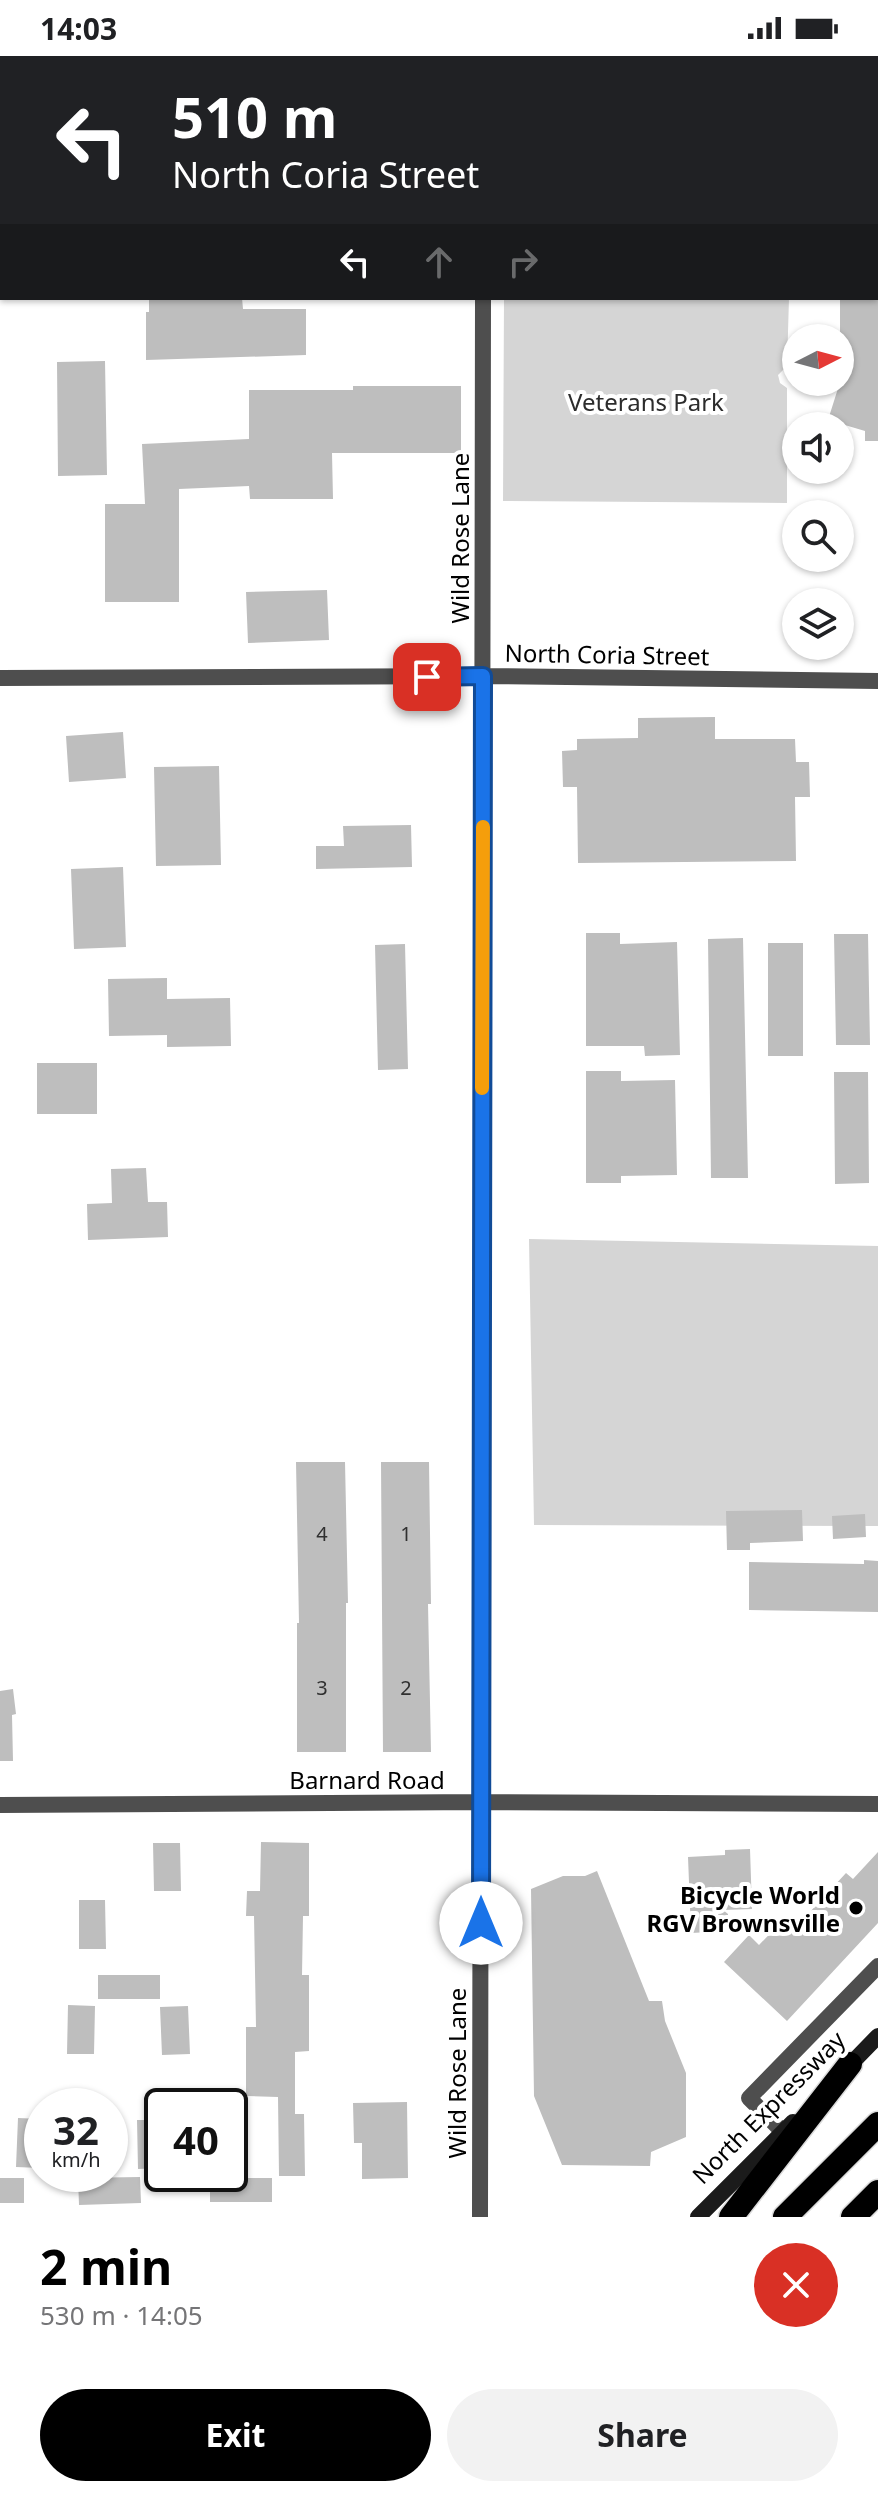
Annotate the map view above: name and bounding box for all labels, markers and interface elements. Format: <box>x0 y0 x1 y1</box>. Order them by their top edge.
text: 14:03 <box>40 8 117 49</box>
text: 510 m <box>172 78 337 154</box>
icon: left <box>40 88 144 192</box>
text: North Coria Street <box>172 150 479 199</box>
icon: left <box>333 240 377 284</box>
icon: ahead <box>417 240 461 284</box>
icon: right <box>501 240 545 284</box>
north arrow <box>782 324 854 396</box>
map controls <box>782 324 854 660</box>
park label: Veterans Park <box>568 385 724 418</box>
button: sound <box>782 412 854 484</box>
street label: Wild Rose Lane <box>443 453 476 623</box>
button: search <box>782 500 854 572</box>
button: layers <box>782 588 854 660</box>
street label: North Coria Street <box>504 636 710 672</box>
pin <box>393 643 461 711</box>
icon: arrive <box>405 655 449 699</box>
house number: 4 <box>316 1520 328 1547</box>
house number: 1 <box>400 1520 412 1547</box>
house number: 3 <box>316 1674 328 1701</box>
house number: 2 <box>400 1674 412 1701</box>
street label: Barnard Road <box>289 1763 445 1796</box>
place label: Bicycle World RGV Brownsville <box>647 1878 840 1939</box>
position arrow <box>439 1881 523 1965</box>
marker: Bicycle World RGV Brownsville <box>847 1899 865 1917</box>
street label: Wild Rose Lane <box>440 1988 473 2158</box>
street label: North Expressway <box>684 2023 852 2191</box>
speed limit sign: 40 <box>144 2088 248 2192</box>
text: 32 <box>53 2102 99 2157</box>
text: km/h <box>51 2146 101 2173</box>
text: 2 min <box>40 2234 172 2299</box>
button: close <box>754 2243 838 2327</box>
text: 530 m · 14:05 <box>40 2297 203 2333</box>
button: Exit <box>40 2389 431 2481</box>
button: Share <box>447 2389 838 2481</box>

